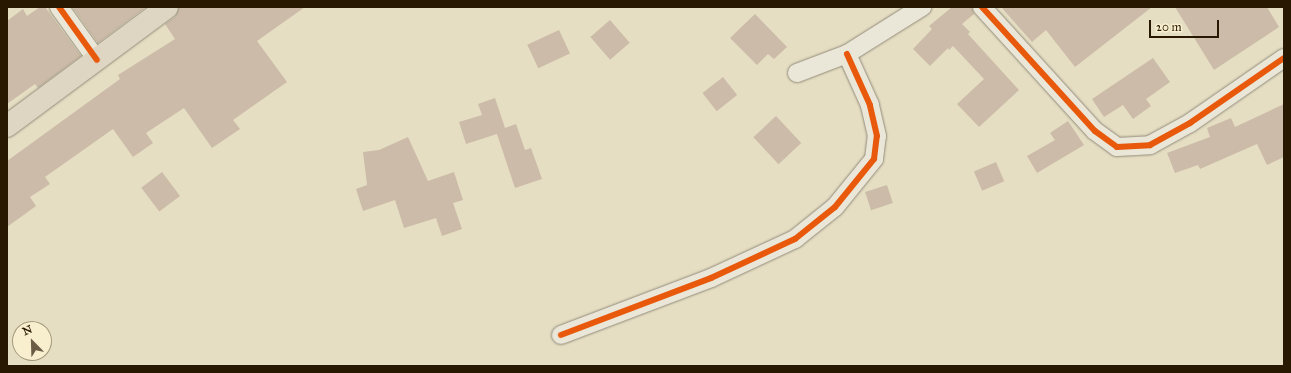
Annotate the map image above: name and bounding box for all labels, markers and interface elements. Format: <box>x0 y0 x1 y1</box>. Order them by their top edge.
scale bar <box>1151 12 1221 38</box>
text: 20 m <box>1156 20 1182 34</box>
north arrow <box>12 321 52 361</box>
text: N <box>21 323 34 338</box>

